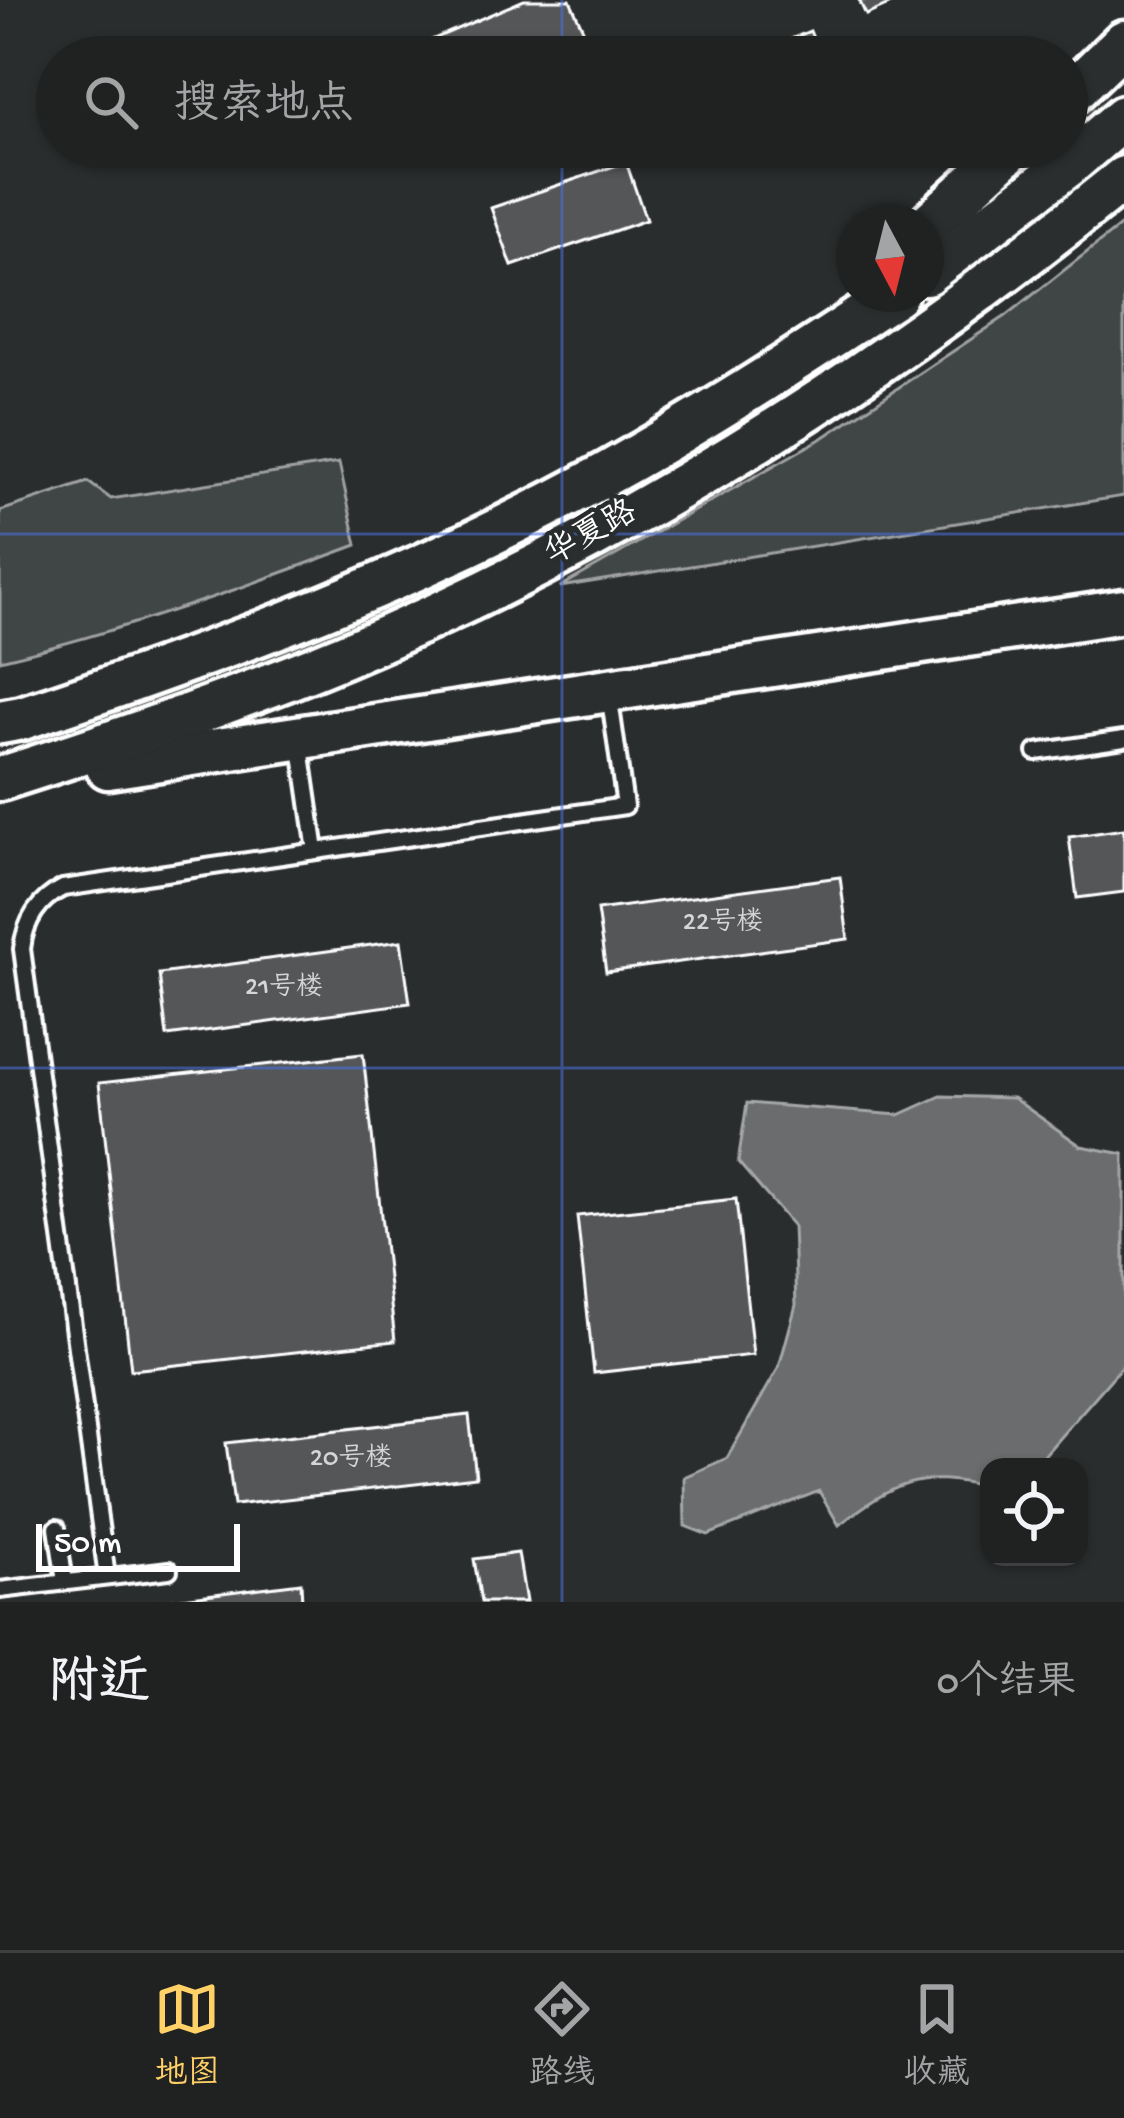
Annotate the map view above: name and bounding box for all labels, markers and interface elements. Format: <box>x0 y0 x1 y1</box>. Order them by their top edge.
search box <box>36 36 1088 168</box>
icon: search <box>78 69 144 135</box>
text: 搜索地点 <box>174 81 354 134</box>
north arrow <box>836 204 944 312</box>
street label: 华夏路 <box>538 492 645 576</box>
house number: 22号楼 <box>683 907 763 940</box>
house number: 21号楼 <box>245 972 323 1005</box>
house number: 20号楼 <box>310 1443 392 1476</box>
map controls <box>980 1458 1088 1566</box>
button: locate <box>980 1458 1088 1566</box>
scale bar <box>36 1518 240 1571</box>
text: 50 m <box>54 1526 121 1564</box>
text: 附近 <box>48 1657 150 1717</box>
text: 0个结果 <box>937 1662 1076 1708</box>
tab: 地图 <box>154 1976 220 2095</box>
tab: 路线 <box>529 1976 595 2095</box>
tab: 收藏 <box>904 1976 970 2095</box>

